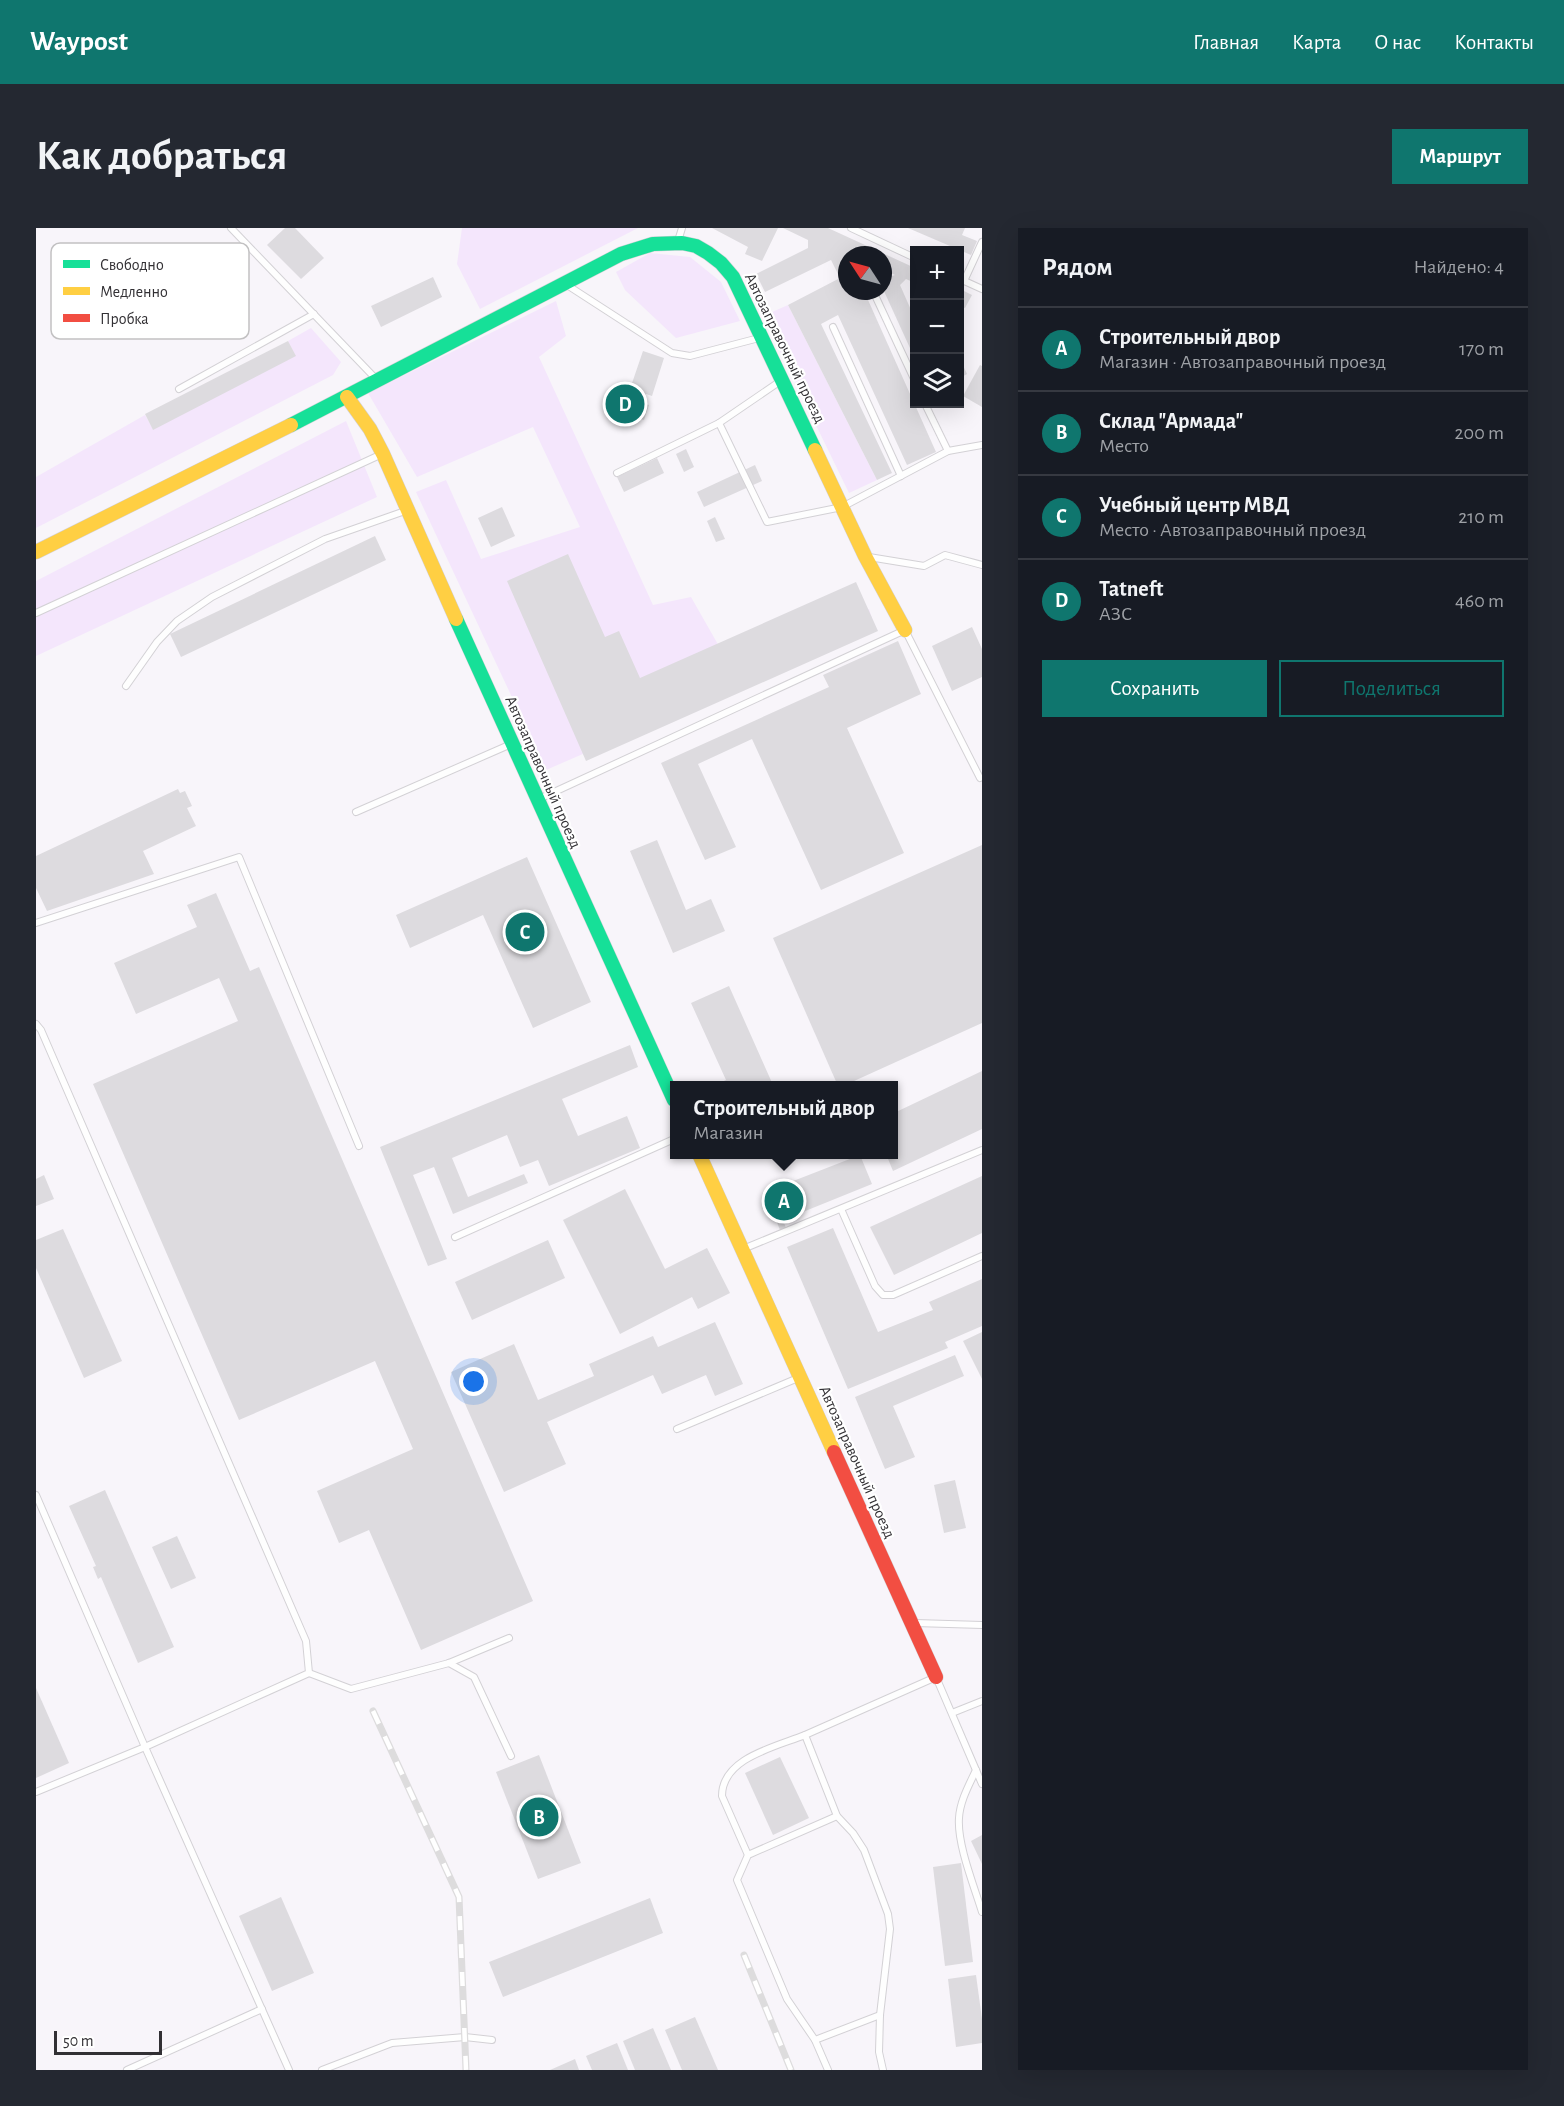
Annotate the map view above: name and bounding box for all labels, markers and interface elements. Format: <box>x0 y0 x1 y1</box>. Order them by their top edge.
text: Waypost <box>30 28 128 56</box>
text: Главная <box>1193 32 1259 53</box>
text: Карта <box>1292 32 1341 53</box>
text: О нас <box>1374 32 1421 53</box>
text: Контакты <box>1454 32 1534 53</box>
button: Маршрут <box>1392 129 1528 184</box>
text: Как добраться <box>36 135 287 177</box>
legend <box>51 243 249 339</box>
north arrow <box>838 246 892 300</box>
map controls <box>910 246 964 408</box>
button: + <box>910 246 964 300</box>
text: Рядом <box>1042 254 1113 280</box>
text: Свободно <box>100 257 164 273</box>
text: Найдено: 4 <box>1414 257 1504 277</box>
street label: Автозаправочный проезд <box>742 270 828 426</box>
text: Медленно <box>100 284 168 300</box>
button: − <box>910 300 964 354</box>
text: Пробка <box>100 311 149 327</box>
text: Строительный двор <box>1099 326 1280 348</box>
text: A <box>1056 339 1068 359</box>
text: 170 m <box>1459 339 1504 359</box>
text: Магазин · Автозаправочный проезд <box>1099 352 1386 372</box>
button: layers <box>910 354 964 408</box>
pin: D <box>606 382 644 426</box>
text: Склад "Армада" <box>1099 410 1243 432</box>
text: B <box>1056 423 1067 443</box>
text: 200 m <box>1454 423 1504 443</box>
text: Место <box>1099 436 1149 456</box>
text: Учебный центр МВД <box>1099 494 1290 516</box>
text: C <box>1056 507 1067 527</box>
text: 210 m <box>1458 507 1504 527</box>
text: Место · Автозаправочный проезд <box>1099 520 1366 540</box>
text: Tatneft <box>1099 578 1163 600</box>
text: D <box>1055 591 1068 611</box>
text: 460 m <box>1455 591 1504 611</box>
text: АЗС <box>1099 604 1132 624</box>
button: Сохранить <box>1042 660 1267 717</box>
button: Поделиться <box>1279 660 1504 717</box>
street label: Автозаправочный проезд <box>502 693 584 851</box>
pin: C <box>506 910 544 954</box>
popup <box>670 1081 898 1159</box>
text: Строительный двор <box>693 1097 875 1119</box>
text: Магазин <box>693 1123 763 1143</box>
pin: A <box>764 1178 804 1224</box>
your location <box>459 1367 488 1396</box>
street label: Автозаправочный проезд <box>816 1383 898 1541</box>
pin: B <box>520 1794 558 1840</box>
scale bar <box>54 2028 162 2056</box>
text: 50 m <box>63 2033 94 2049</box>

